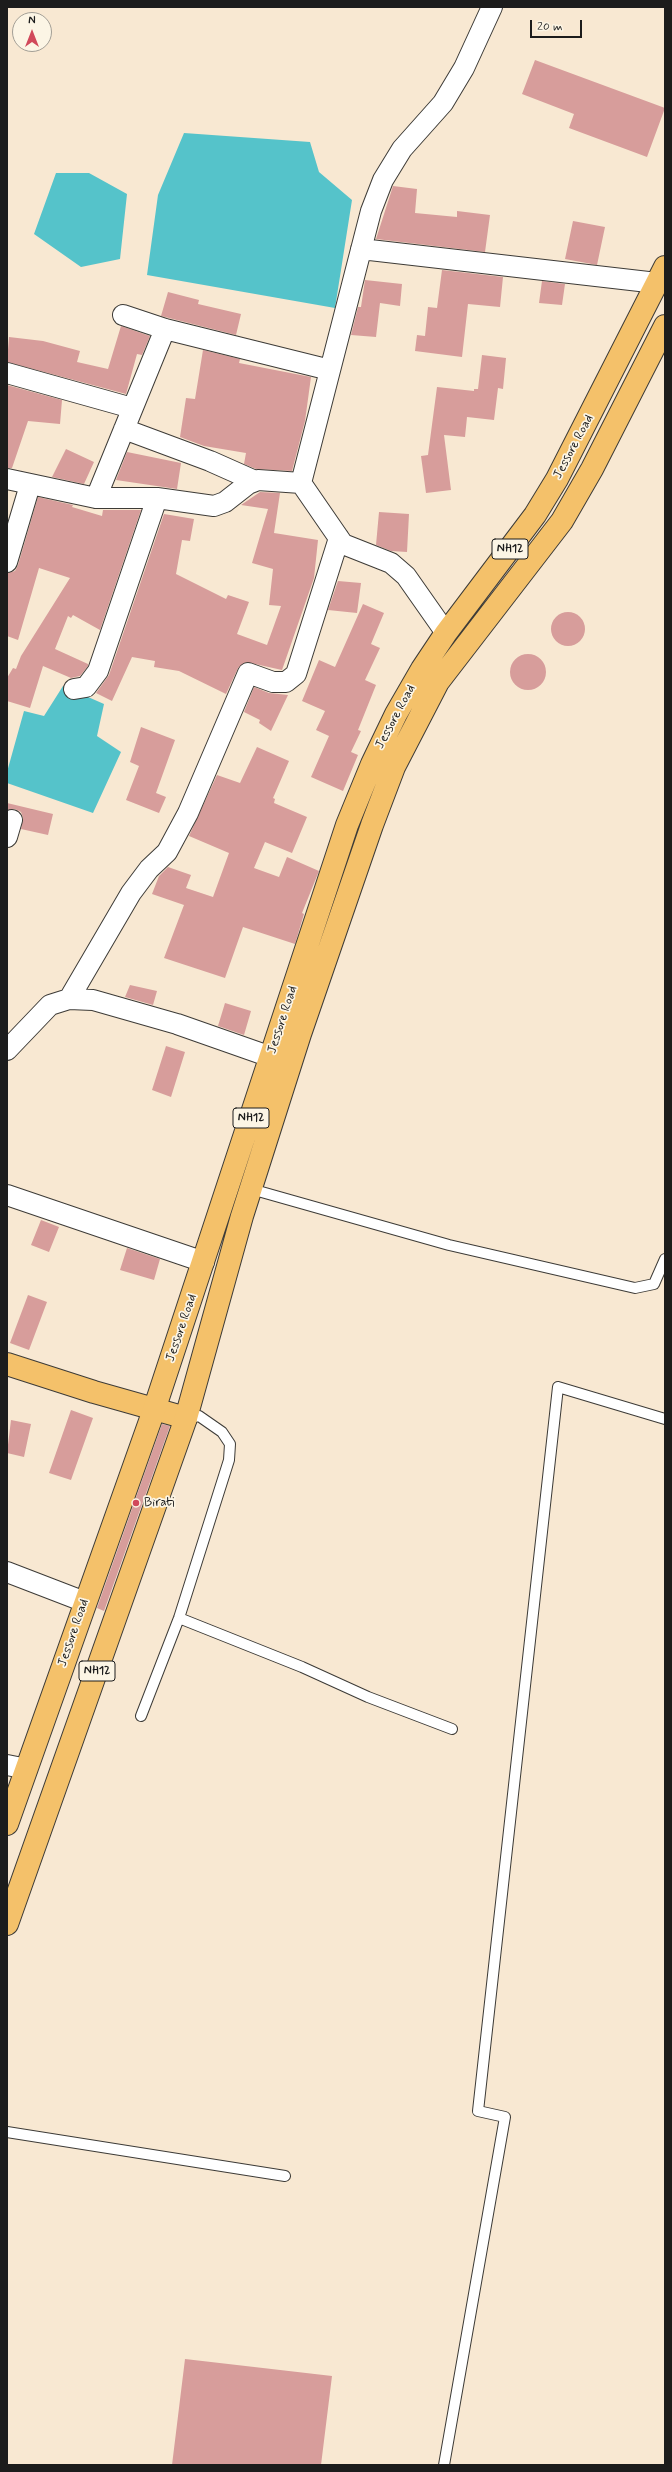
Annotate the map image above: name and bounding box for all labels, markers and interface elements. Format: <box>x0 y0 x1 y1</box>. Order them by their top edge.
north arrow <box>12 12 52 52</box>
scale bar <box>532 12 584 38</box>
text: N <box>28 14 36 28</box>
text: 20 m <box>537 19 563 35</box>
street label: Jessore Road <box>551 412 597 482</box>
road number: NH12 <box>492 539 528 559</box>
street label: Jessore Road <box>373 682 419 752</box>
street label: Jessore Road <box>265 984 301 1056</box>
road number: NH12 <box>233 1108 269 1128</box>
street label: Jessore Road <box>163 1292 201 1364</box>
place label: Birati <box>144 1495 174 1511</box>
marker: Birati <box>131 1498 141 1508</box>
street label: Jessore Road <box>55 1597 93 1669</box>
road number: NH12 <box>79 1661 115 1681</box>

